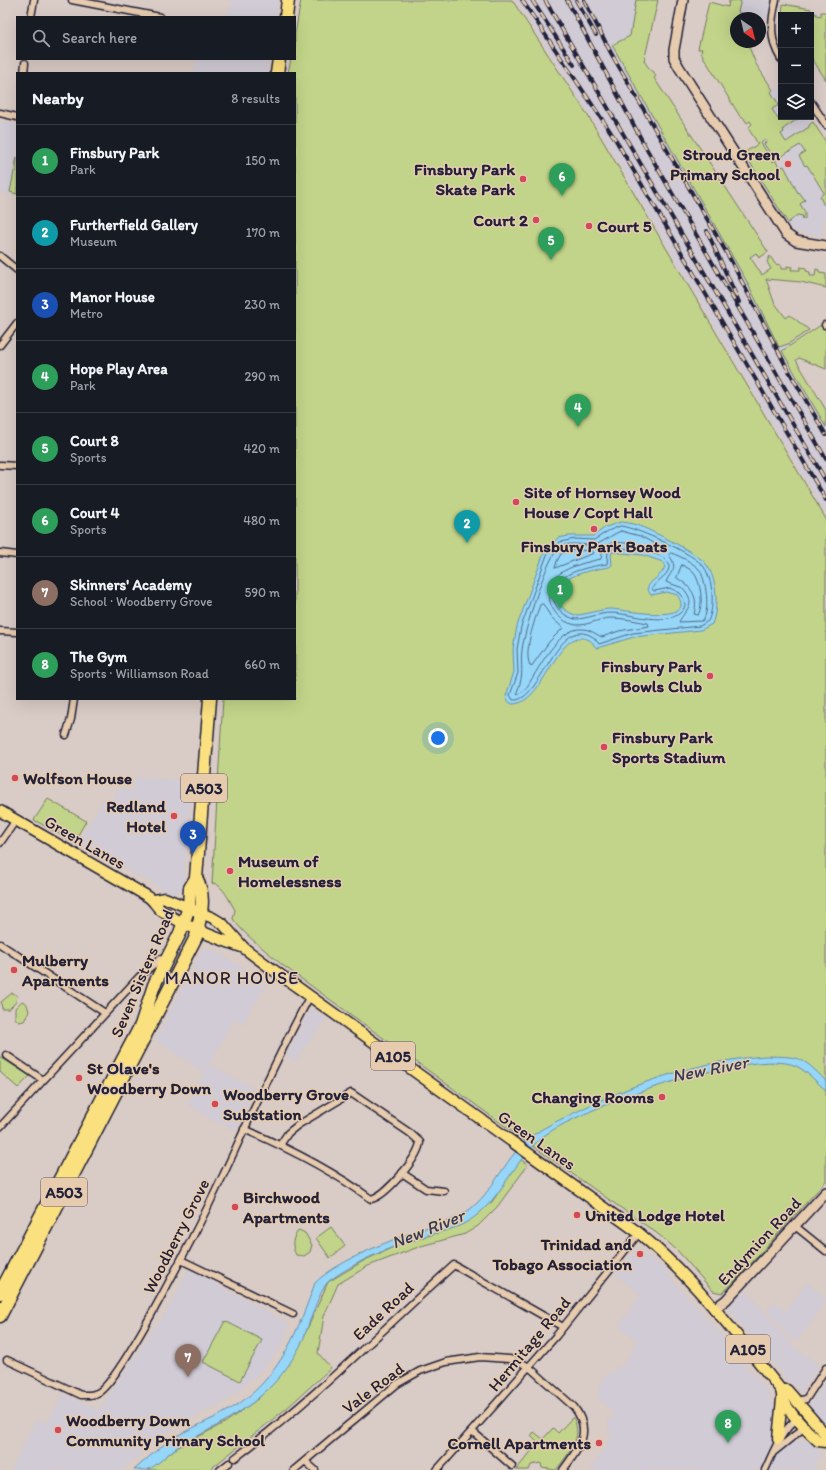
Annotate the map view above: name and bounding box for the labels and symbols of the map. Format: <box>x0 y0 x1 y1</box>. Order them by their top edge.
north arrow <box>730 12 766 48</box>
place label: Stroud Green Primary School <box>670 144 781 185</box>
place label: Finsbury Park Skate Park <box>414 159 515 199</box>
marker: Stroud Green Primary School <box>783 159 793 169</box>
pin: 6 <box>549 163 575 196</box>
marker: Finsbury Park Skate Park <box>518 174 528 184</box>
place label: Court 2 <box>473 210 528 230</box>
marker: Court 2 <box>531 215 541 225</box>
place label: Court 5 <box>597 216 652 236</box>
marker: Court 5 <box>584 221 594 231</box>
pin: 5 <box>538 227 564 260</box>
pin: 4 <box>565 394 591 427</box>
place label: Site of Hornsey Wood House / Copt Hall <box>524 482 681 523</box>
marker: Site of Hornsey Wood House / Copt Hall <box>511 497 521 507</box>
pin: 2 <box>454 510 480 543</box>
marker: Finsbury Park Boats <box>589 524 599 534</box>
place label: Finsbury Park Boats <box>521 536 668 557</box>
pin: 1 <box>547 576 573 609</box>
place label: Finsbury Park Bowls Club <box>601 656 702 696</box>
marker: Finsbury Park Bowls Club <box>705 671 715 681</box>
place label: Finsbury Park Sports Stadium <box>612 727 726 768</box>
your location <box>428 728 448 748</box>
marker: Finsbury Park Sports Stadium <box>599 742 609 752</box>
place label: Wolfson House <box>23 768 132 788</box>
marker: Wolfson House <box>10 773 20 783</box>
road number: A503 <box>181 774 227 802</box>
place label: Redland Hotel <box>106 796 167 836</box>
street label: Green Lanes <box>41 811 129 873</box>
marker: Redland Hotel <box>169 811 179 821</box>
pin: 3 <box>180 821 206 854</box>
place label: Museum of Homelessness <box>238 851 342 891</box>
marker: Museum of Homelessness <box>225 866 235 876</box>
street label: Seven Sisters Road <box>106 905 178 1040</box>
place label: Mulberry Apartments <box>21 950 109 991</box>
marker: Mulberry Apartments <box>9 965 19 975</box>
district label: MANOR HOUSE <box>165 967 299 989</box>
road number: A105 <box>371 1042 415 1070</box>
water label: New River <box>670 1051 752 1087</box>
place label: St Olave's Woodberry Down <box>87 1058 212 1099</box>
marker: St Olave's Woodberry Down <box>74 1073 84 1083</box>
place label: Woodberry Grove Substation <box>223 1084 349 1124</box>
place label: Changing Rooms <box>531 1087 654 1108</box>
marker: Changing Rooms <box>657 1092 667 1102</box>
marker: Woodberry Grove Substation <box>210 1099 220 1109</box>
street label: Green Lanes <box>494 1106 580 1174</box>
street label: Woodberry Grove <box>138 1175 214 1297</box>
road number: A503 <box>41 1178 87 1206</box>
place label: Birchwood Apartments <box>242 1187 330 1228</box>
street label: Endymion Road <box>713 1192 805 1289</box>
marker: Birchwood Apartments <box>230 1202 240 1212</box>
water label: New River <box>388 1204 470 1254</box>
place label: United Lodge Hotel <box>585 1205 725 1226</box>
marker: United Lodge Hotel <box>572 1210 582 1220</box>
place label: Trinidad and Tobago Association <box>491 1234 633 1275</box>
marker: Trinidad and Tobago Association <box>635 1249 645 1259</box>
street label: Eade Road <box>348 1278 418 1344</box>
street label: Hermitage Road <box>484 1293 574 1395</box>
road number: A105 <box>726 1335 770 1363</box>
pin: 7 <box>175 1344 201 1377</box>
street label: Vale Road <box>338 1358 408 1418</box>
place label: Woodberry Down Community Primary School <box>66 1410 265 1451</box>
pin: 8 <box>715 1410 741 1443</box>
marker: Woodberry Down Community Primary School <box>53 1425 63 1435</box>
place label: Cornell Apartments <box>447 1433 591 1454</box>
marker: Cornell Apartments <box>594 1438 604 1448</box>

